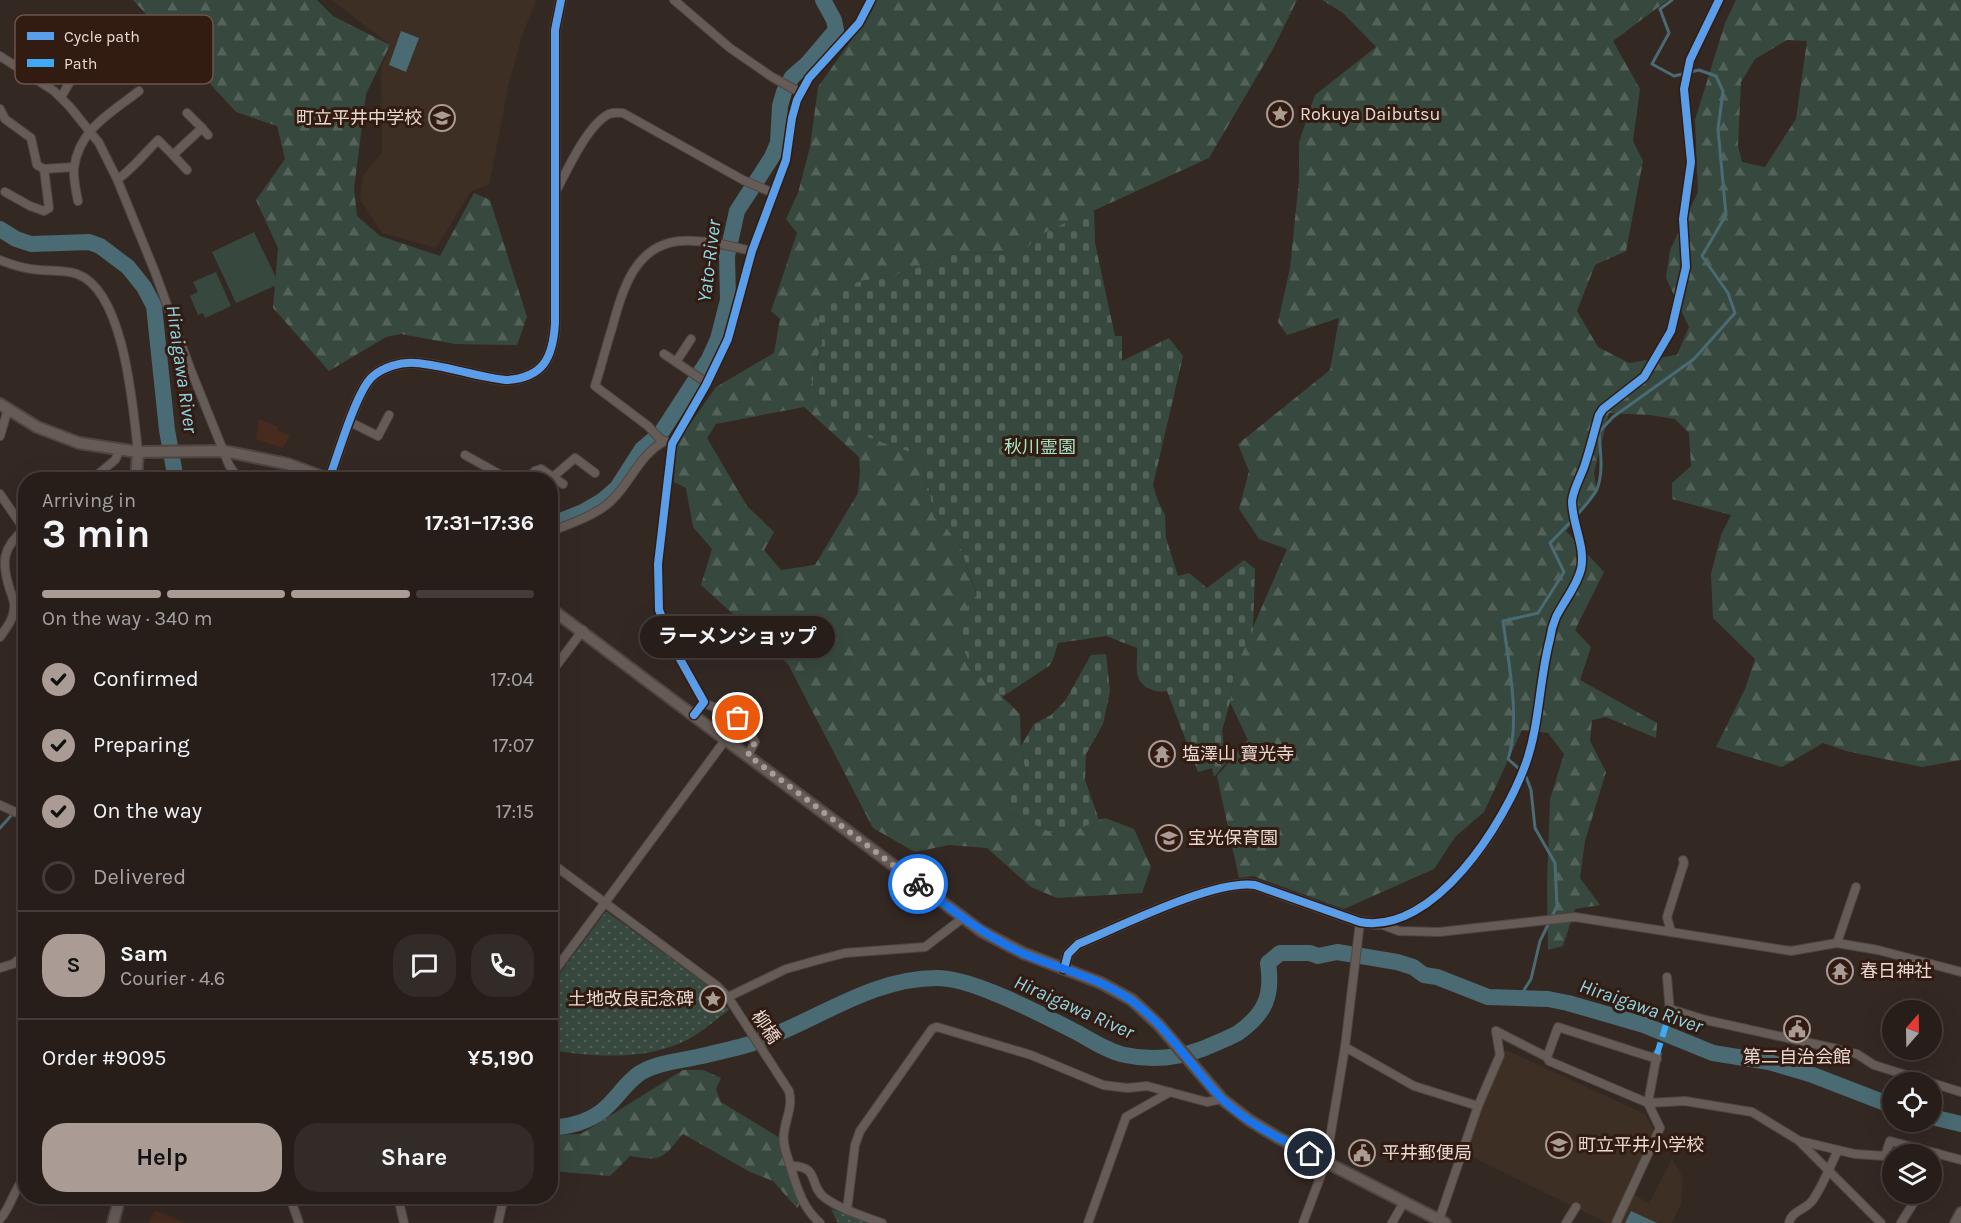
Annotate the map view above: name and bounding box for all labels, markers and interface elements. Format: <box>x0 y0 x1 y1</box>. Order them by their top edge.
legend <box>15 15 213 84</box>
text: Cycle path <box>64 27 140 46</box>
text: Path <box>64 54 97 73</box>
place icon: Rokuya Daibutsu <box>1265 99 1295 129</box>
school or university icon: 町立平井中学校 <box>427 103 457 133</box>
place label: Rokuya Daibutsu <box>1300 103 1440 125</box>
place label: 町立平井中学校 <box>296 107 422 129</box>
water label: Yato-River <box>693 217 726 304</box>
water label: Hiraigawa River <box>162 304 203 436</box>
park label: 秋川霊園 <box>1004 436 1076 458</box>
text: Arriving in <box>42 489 136 512</box>
text: 17:31–17:36 <box>424 510 534 536</box>
text: 3 min <box>42 511 150 557</box>
text: On the way · 340 m <box>42 607 213 630</box>
callout: ラーメンショップ <box>640 616 836 658</box>
text: ラーメンショップ <box>658 625 817 648</box>
icon: check <box>42 663 75 696</box>
text: Confirmed <box>93 666 199 692</box>
text: 17:04 <box>490 668 534 691</box>
pin <box>712 692 763 743</box>
icon: bag <box>721 701 754 734</box>
icon: check <box>42 729 75 762</box>
text: Preparing <box>93 732 190 758</box>
text: 17:07 <box>492 734 534 757</box>
temple icon: 塩澤山 寶光寺 <box>1147 739 1177 769</box>
place label: 塩澤山 寶光寺 <box>1182 743 1294 765</box>
icon: check <box>42 795 75 828</box>
text: On the way <box>93 798 202 824</box>
text: 17:15 <box>495 800 534 823</box>
school or university icon: 宝光保育園 <box>1154 823 1184 853</box>
place label: 宝光保育園 <box>1188 827 1278 849</box>
courier <box>888 854 948 914</box>
text: Delivered <box>93 864 186 890</box>
icon: bike <box>902 868 935 901</box>
button: chat <box>393 934 456 997</box>
button: phone <box>471 934 534 997</box>
text: Sam <box>120 941 168 967</box>
text: S <box>66 952 81 978</box>
temple icon: 春日神社 <box>1825 956 1855 986</box>
place label: 春日神社 <box>1860 960 1932 982</box>
text: Courier · 4.6 <box>120 967 225 990</box>
water label: Hiraigawa River <box>1010 970 1139 1044</box>
water label: Hiraigawa River <box>1576 974 1707 1038</box>
place icon: 土地改良記念碑 <box>698 984 728 1014</box>
place label: 土地改良記念碑 <box>568 988 694 1010</box>
north arrow <box>1882 1000 1942 1060</box>
map controls <box>1882 1000 1942 1204</box>
street label: 柳橋 <box>747 1006 785 1048</box>
public building icon: 第二自治会館 <box>1782 1014 1812 1044</box>
text: Order #9095 <box>42 1045 166 1071</box>
text: ¥5,190 <box>468 1045 534 1071</box>
place label: 第二自治会館 <box>1743 1046 1851 1068</box>
button: locate <box>1882 1072 1942 1132</box>
button: Help <box>42 1123 282 1192</box>
button: Share <box>294 1123 534 1192</box>
pin <box>1284 1128 1335 1179</box>
school or university icon: 町立平井小学校 <box>1544 1130 1574 1160</box>
place label: 町立平井小学校 <box>1578 1134 1704 1156</box>
icon: home <box>1293 1137 1326 1170</box>
public building icon: 平井郵便局 <box>1347 1138 1377 1168</box>
place label: 平井郵便局 <box>1382 1142 1472 1164</box>
button: layers <box>1882 1144 1942 1204</box>

